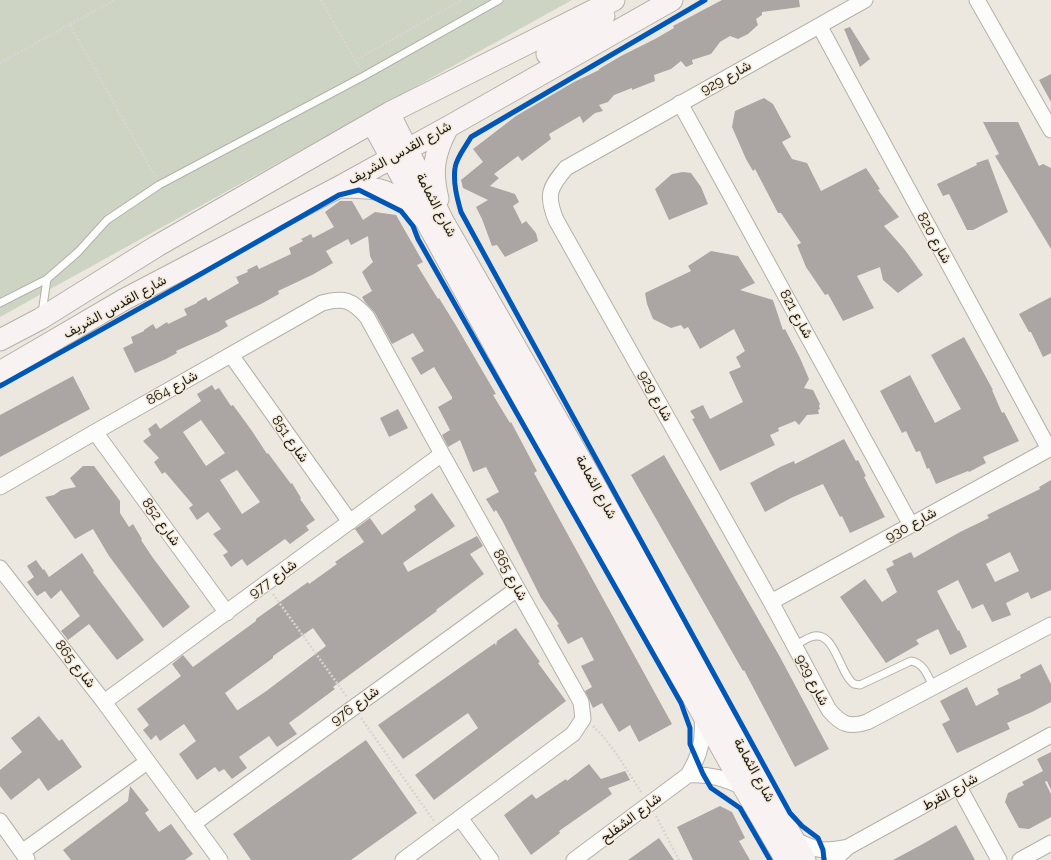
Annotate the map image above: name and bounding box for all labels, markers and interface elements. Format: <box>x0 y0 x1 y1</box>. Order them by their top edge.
street label: شارع 929 <box>698 57 754 99</box>
street label: شارع القدس الشريف <box>345 118 455 188</box>
street label: شارع الثمامة <box>412 170 460 240</box>
street label: شارع 820 <box>913 209 955 267</box>
street label: شارع القدس الشريف <box>60 272 170 342</box>
street label: شارع 821 <box>776 287 816 341</box>
street label: شارع 864 <box>143 367 201 409</box>
street label: شارع 929 <box>634 368 676 424</box>
street label: شارع 851 <box>268 412 312 466</box>
street label: شارع الثمامة <box>572 452 620 522</box>
street label: شارع 852 <box>138 495 184 549</box>
street label: شارع 930 <box>882 504 940 546</box>
street label: شارع 865 <box>489 546 531 604</box>
street label: شارع 977 <box>246 556 300 602</box>
street label: شارع 865 <box>51 637 99 691</box>
street label: شارع 929 <box>792 652 832 708</box>
street label: شارع 976 <box>328 683 382 729</box>
street label: شارع الثمامة <box>730 735 778 805</box>
street label: شارع القرط <box>919 770 981 814</box>
street label: شارع الشفلح <box>597 790 665 846</box>

